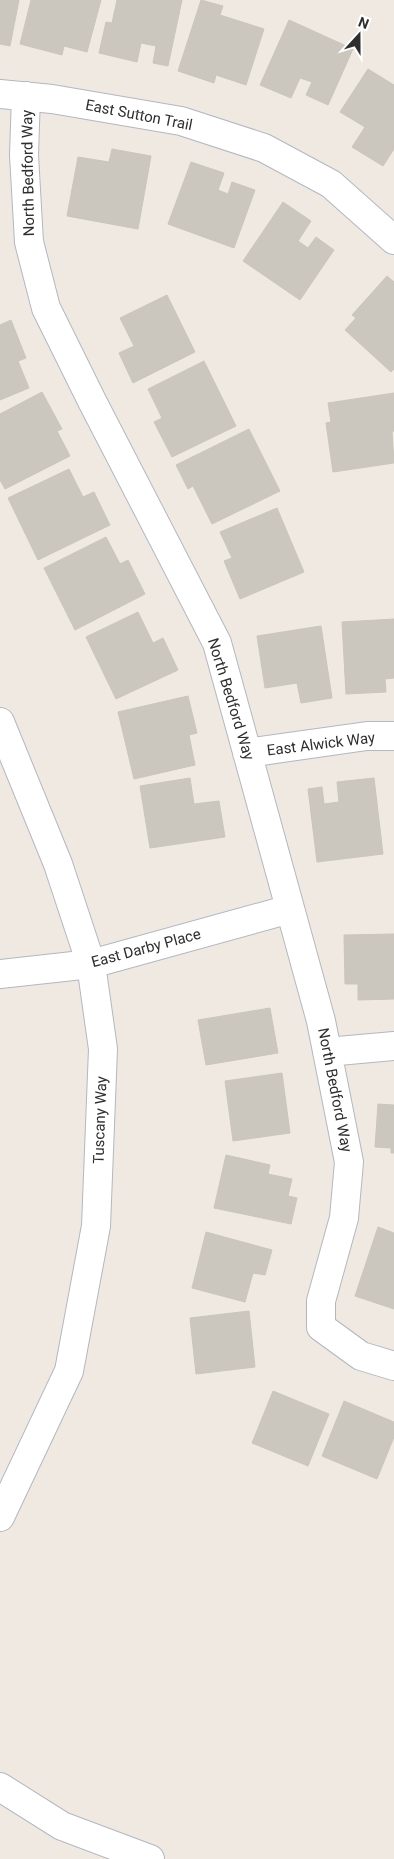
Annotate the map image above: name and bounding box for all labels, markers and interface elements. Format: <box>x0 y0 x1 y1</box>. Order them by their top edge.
north arrow <box>334 10 384 60</box>
text: N <box>356 14 371 32</box>
street label: East Sutton Trail <box>84 96 194 134</box>
street label: North Bedford Way <box>18 110 38 236</box>
street label: North Bedford Way <box>204 636 258 762</box>
street label: East Alwick Way <box>266 728 376 760</box>
street label: East Darby Place <box>89 925 203 971</box>
street label: North Bedford Way <box>314 1026 356 1154</box>
street label: Tuscany Way <box>89 1076 111 1164</box>

